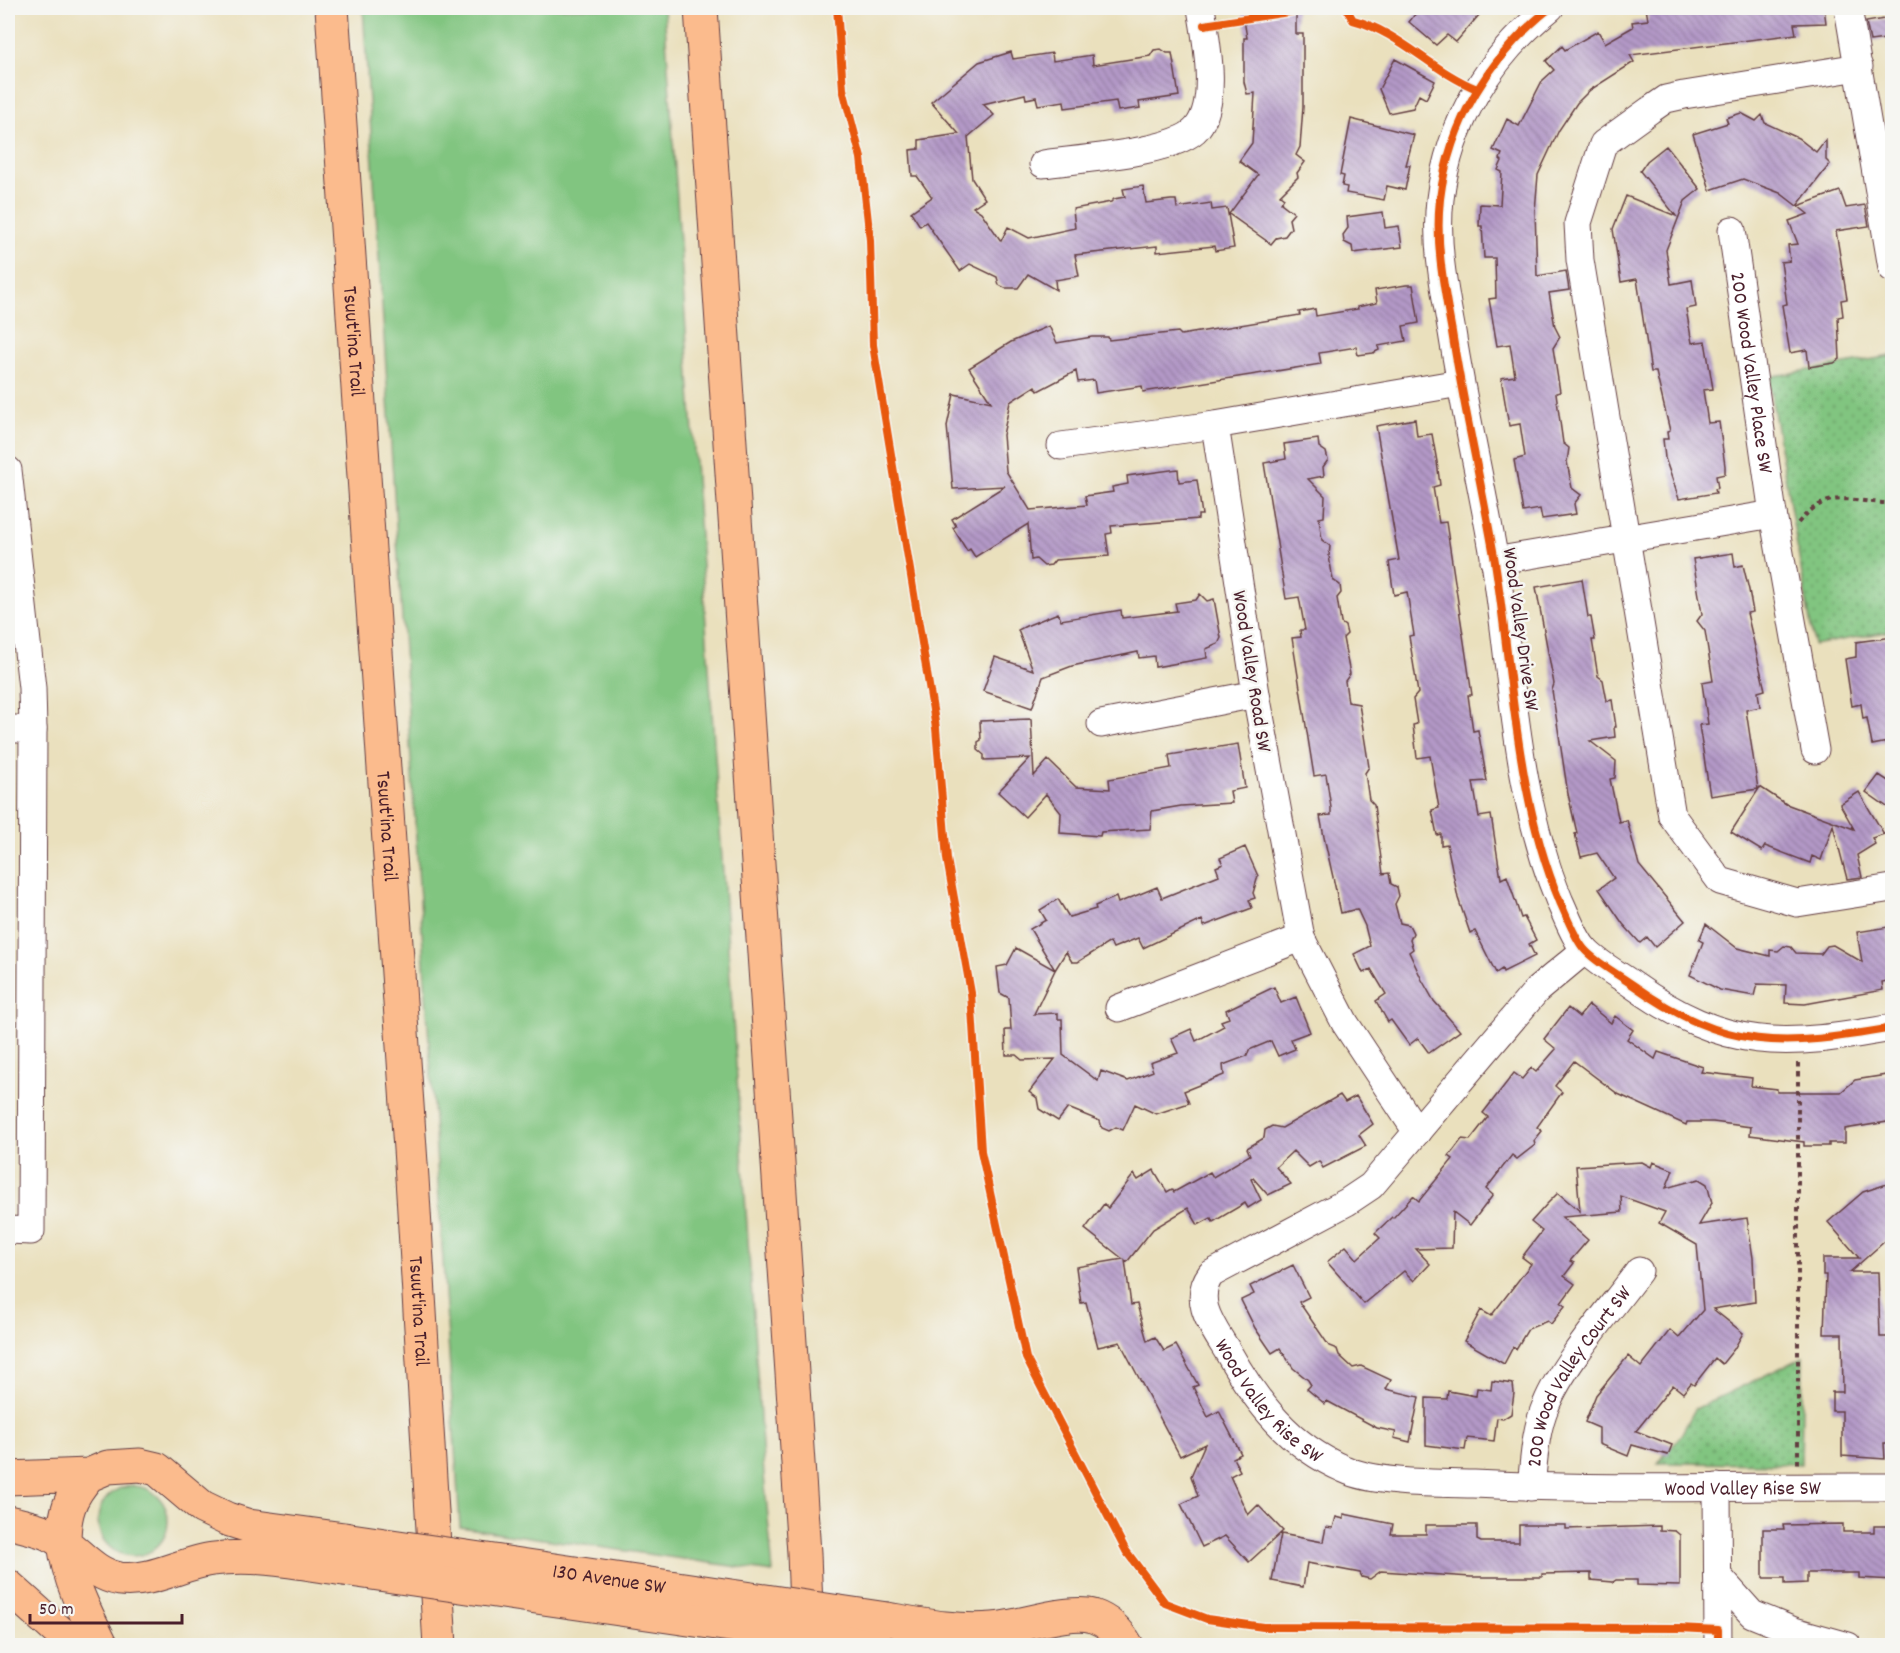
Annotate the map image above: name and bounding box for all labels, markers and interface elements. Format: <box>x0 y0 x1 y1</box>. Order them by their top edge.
street label: 200 Wood Valley Place SW <box>1720 270 1779 477</box>
street label: Tsuut'ina Trail <box>333 285 371 398</box>
street label: Wood Valley Drive SW <box>1493 546 1545 714</box>
street label: Wood Valley Road SW <box>1222 588 1278 755</box>
street label: Tsuut'ina Trail <box>366 770 404 882</box>
street label: Tsuut'ina Trail <box>399 1255 435 1367</box>
street label: 200 Wood Valley Court SW <box>1521 1280 1641 1469</box>
street label: Wood Valley Rise SW <box>1206 1334 1328 1473</box>
street label: Wood Valley Rise SW <box>1664 1475 1822 1506</box>
street label: 130 Avenue SW <box>550 1558 668 1604</box>
scale bar <box>30 1587 182 1625</box>
text: 50 m <box>39 1598 74 1623</box>

